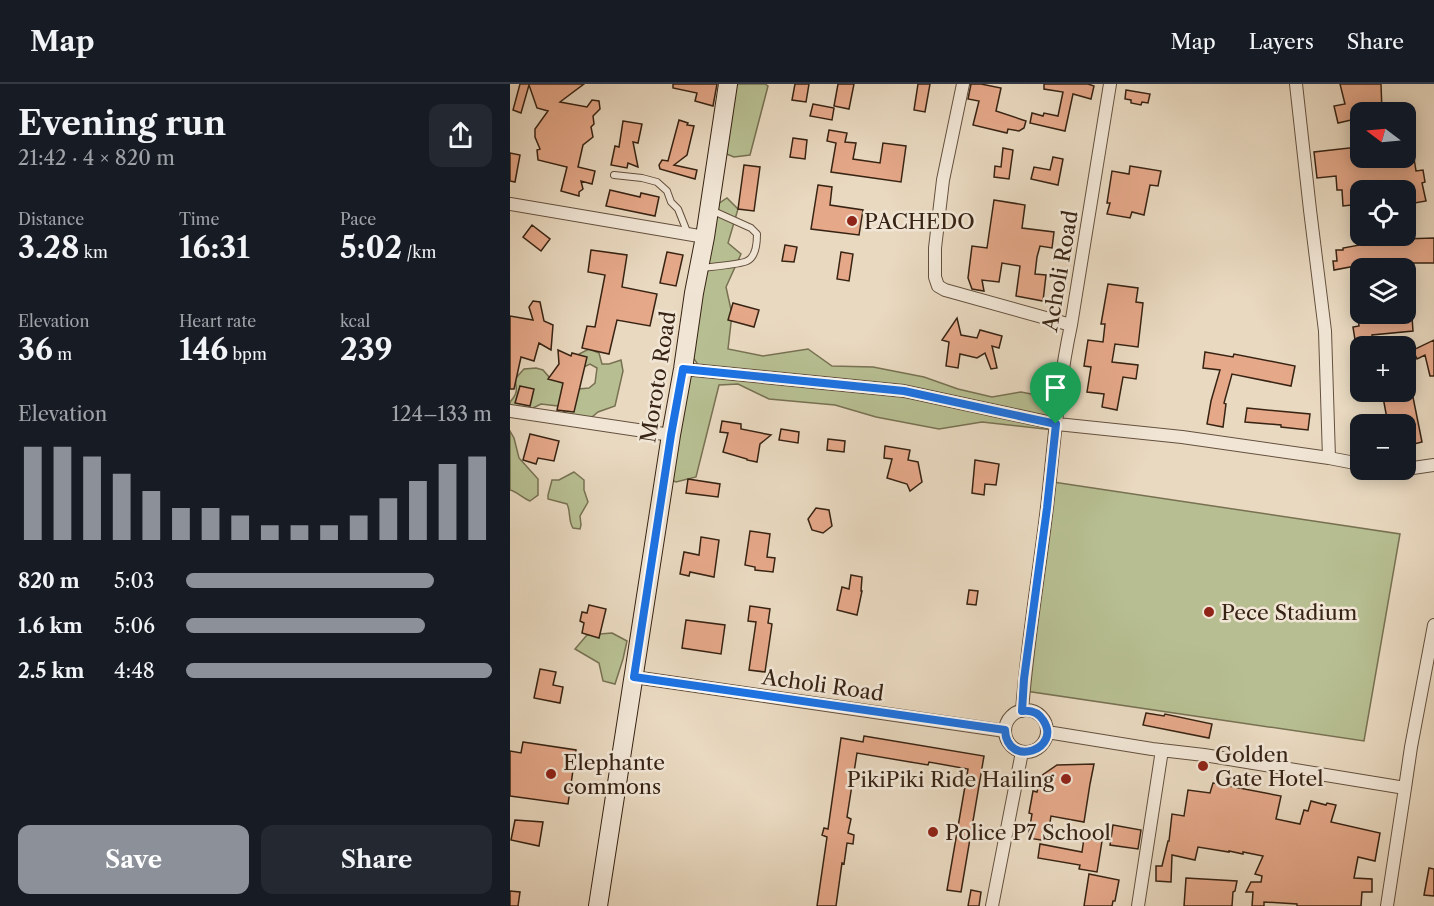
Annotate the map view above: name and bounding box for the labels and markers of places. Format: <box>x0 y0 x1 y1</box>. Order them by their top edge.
place label: PACHEDO <box>864 209 975 234</box>
marker: PACHEDO <box>845 214 859 228</box>
pin <box>1030 362 1081 424</box>
place label: Pece Stadium <box>1221 600 1358 625</box>
marker: Pece Stadium <box>1202 605 1216 619</box>
place label: Golden Gate Hotel <box>1215 742 1324 791</box>
place label: Elephante commons <box>563 750 665 799</box>
marker: Golden Gate Hotel <box>1196 759 1210 773</box>
marker: Elephante commons <box>544 767 558 781</box>
place label: PikiPiki Ride Hailing <box>847 767 1055 792</box>
marker: PikiPiki Ride Hailing <box>1059 772 1073 786</box>
place label: Police P7 School <box>945 820 1111 845</box>
marker: Police P7 School <box>926 825 940 839</box>

